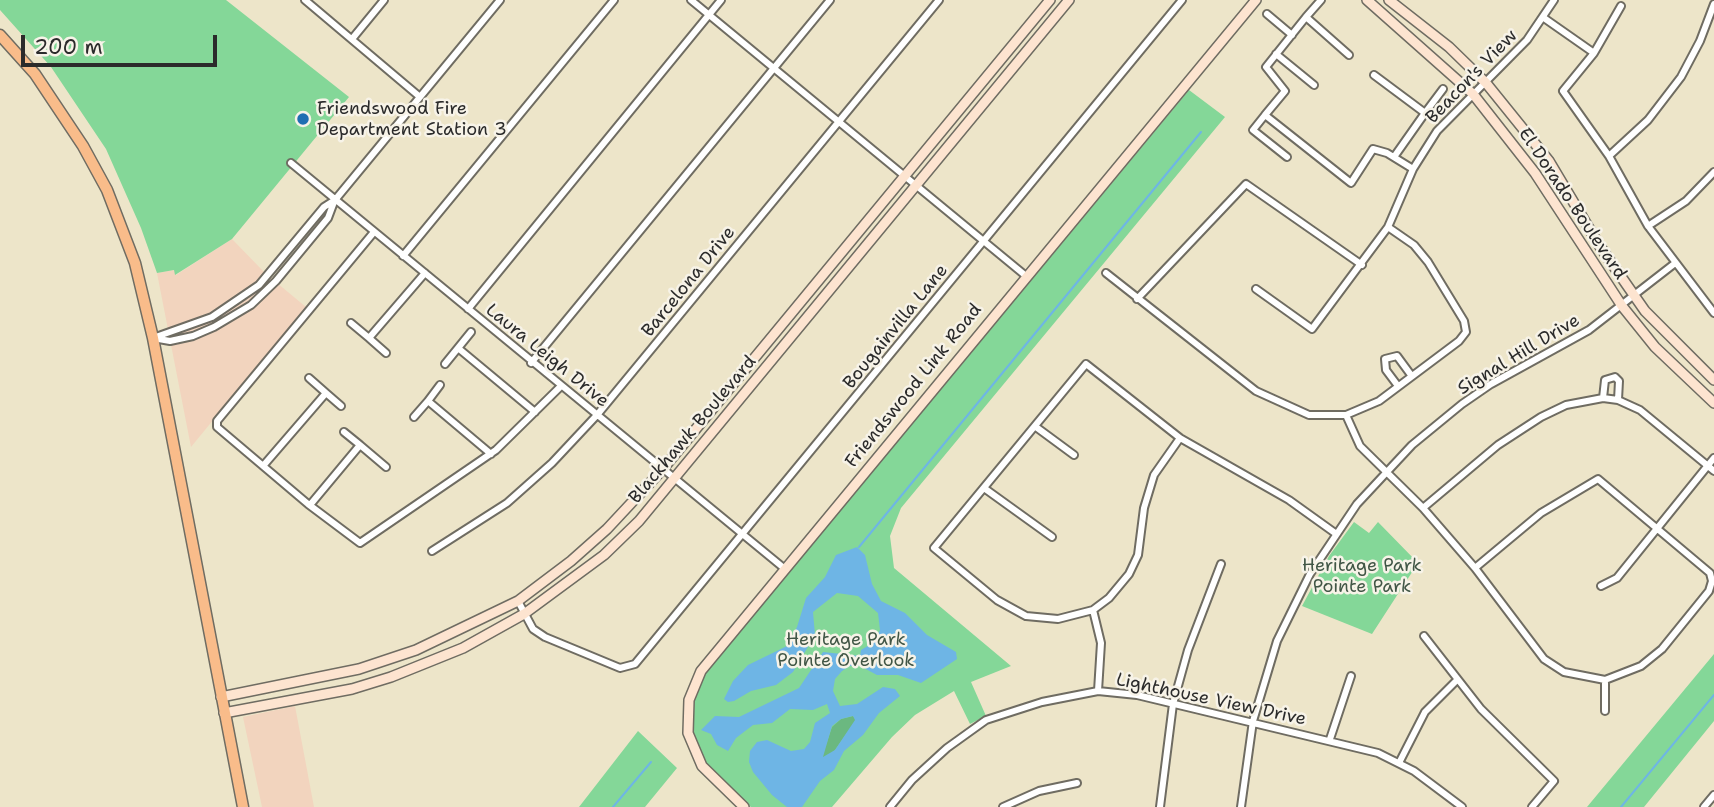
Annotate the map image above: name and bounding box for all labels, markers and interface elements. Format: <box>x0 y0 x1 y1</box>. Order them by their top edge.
scale bar <box>24 21 220 65</box>
street label: Beacon's View <box>1422 26 1522 128</box>
text: 200 m <box>34 33 103 61</box>
place label: Friendswood Fire Department Station 3 <box>317 98 507 140</box>
marker: Friendswood Fire Department Station 3 <box>295 111 311 127</box>
street label: El Dorado Boulevard <box>1513 124 1631 284</box>
street label: Barcelona Drive <box>638 222 740 342</box>
street label: Bougainvilla Lane <box>839 260 953 394</box>
street label: Laura Leigh Drive <box>481 300 613 412</box>
street label: Friendswood Link Road <box>841 300 987 472</box>
street label: Signal Hill Drive <box>1454 310 1584 400</box>
street label: Blackhawk Boulevard <box>625 352 761 508</box>
park label: Heritage Park Pointe Park <box>1302 555 1422 598</box>
park label: Heritage Park Pointe Overlook <box>777 629 915 672</box>
street label: Lighthouse View Drive <box>1114 669 1308 731</box>

